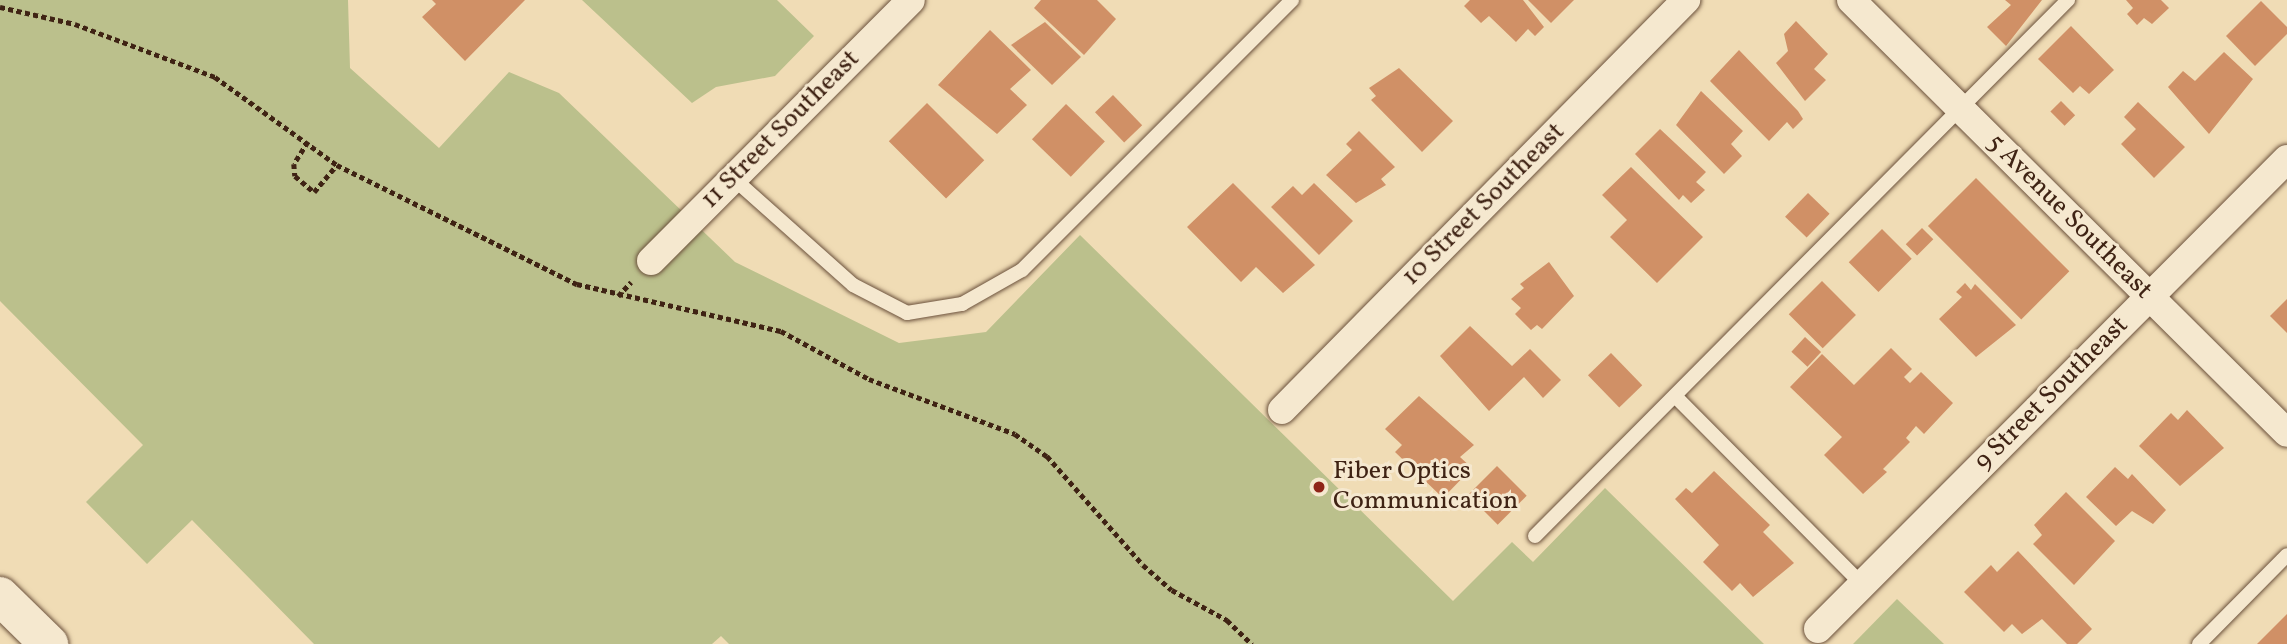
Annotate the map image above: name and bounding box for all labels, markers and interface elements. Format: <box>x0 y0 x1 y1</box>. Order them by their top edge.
street label: 11 Street Southeast <box>695 44 867 216</box>
street label: 10 Street Southeast <box>1396 117 1572 293</box>
street label: 5 Avenue Southeast <box>1980 128 2158 306</box>
street label: 9 Street Southeast <box>1968 310 2136 478</box>
place label: Fiber Optics Communication <box>1333 456 1518 518</box>
marker: Fiber Optics Communication <box>1311 479 1327 495</box>

